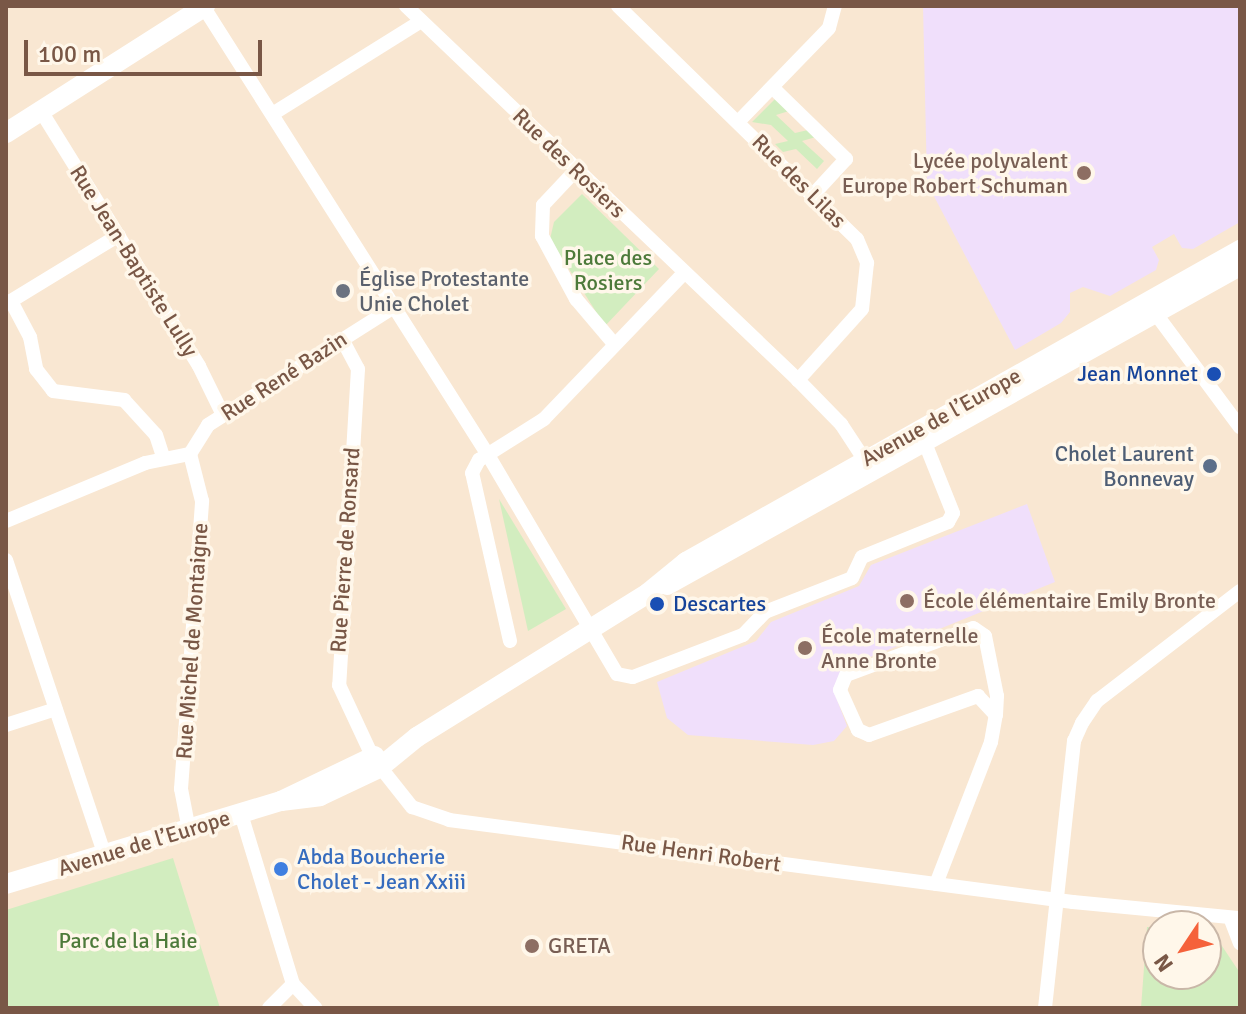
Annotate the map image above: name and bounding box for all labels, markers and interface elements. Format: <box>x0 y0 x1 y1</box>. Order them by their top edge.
scale bar <box>28 24 266 74</box>
text: 100 m <box>38 39 101 69</box>
street label: Rue des Rosiers <box>507 103 631 223</box>
street label: Rue des Lilas <box>747 129 851 233</box>
place label: Lycée polyvalent Europe Robert Schuman <box>842 147 1068 198</box>
street label: Rue Jean-Baptiste Lully <box>64 160 204 362</box>
marker: Lycée polyvalent Europe Robert Schuman <box>1075 164 1093 182</box>
park label: Place des Rosiers <box>564 244 652 296</box>
place label: Église Protestante Unie Cholet <box>359 265 529 316</box>
marker: Église Protestante Unie Cholet <box>334 282 352 300</box>
street label: Rue René Bazin <box>216 326 352 426</box>
place label: Jean Monnet <box>1077 361 1198 387</box>
street label: Avenue de l’Europe <box>857 362 1025 472</box>
marker: Jean Monnet <box>1205 365 1223 383</box>
place label: Cholet Laurent Bonnevay <box>1055 440 1194 492</box>
street label: Rue Pierre de Ronsard <box>325 446 365 654</box>
marker: Cholet Laurent Bonnevay <box>1201 457 1219 475</box>
street label: Rue Michel de Montaigne <box>171 522 213 760</box>
place label: École élémentaire Emily Bronte <box>923 588 1216 614</box>
place label: Descartes <box>673 591 766 617</box>
marker: École élémentaire Emily Bronte <box>898 592 916 610</box>
marker: Descartes <box>648 595 666 613</box>
place label: École maternelle Anne Bronte <box>821 622 979 674</box>
marker: École maternelle Anne Bronte <box>796 639 814 657</box>
street label: Avenue de l’Europe <box>55 804 233 882</box>
street label: Rue Henri Robert <box>619 829 783 877</box>
place label: Abda Boucherie Cholet - Jean Xxiii <box>297 843 466 894</box>
marker: Abda Boucherie Cholet - Jean Xxiii <box>272 860 290 878</box>
north arrow <box>1142 910 1222 990</box>
park label: Parc de la Haie <box>58 928 198 954</box>
place label: GRETA <box>548 933 611 959</box>
marker: GRETA <box>523 937 541 955</box>
text: N <box>1148 949 1179 977</box>

